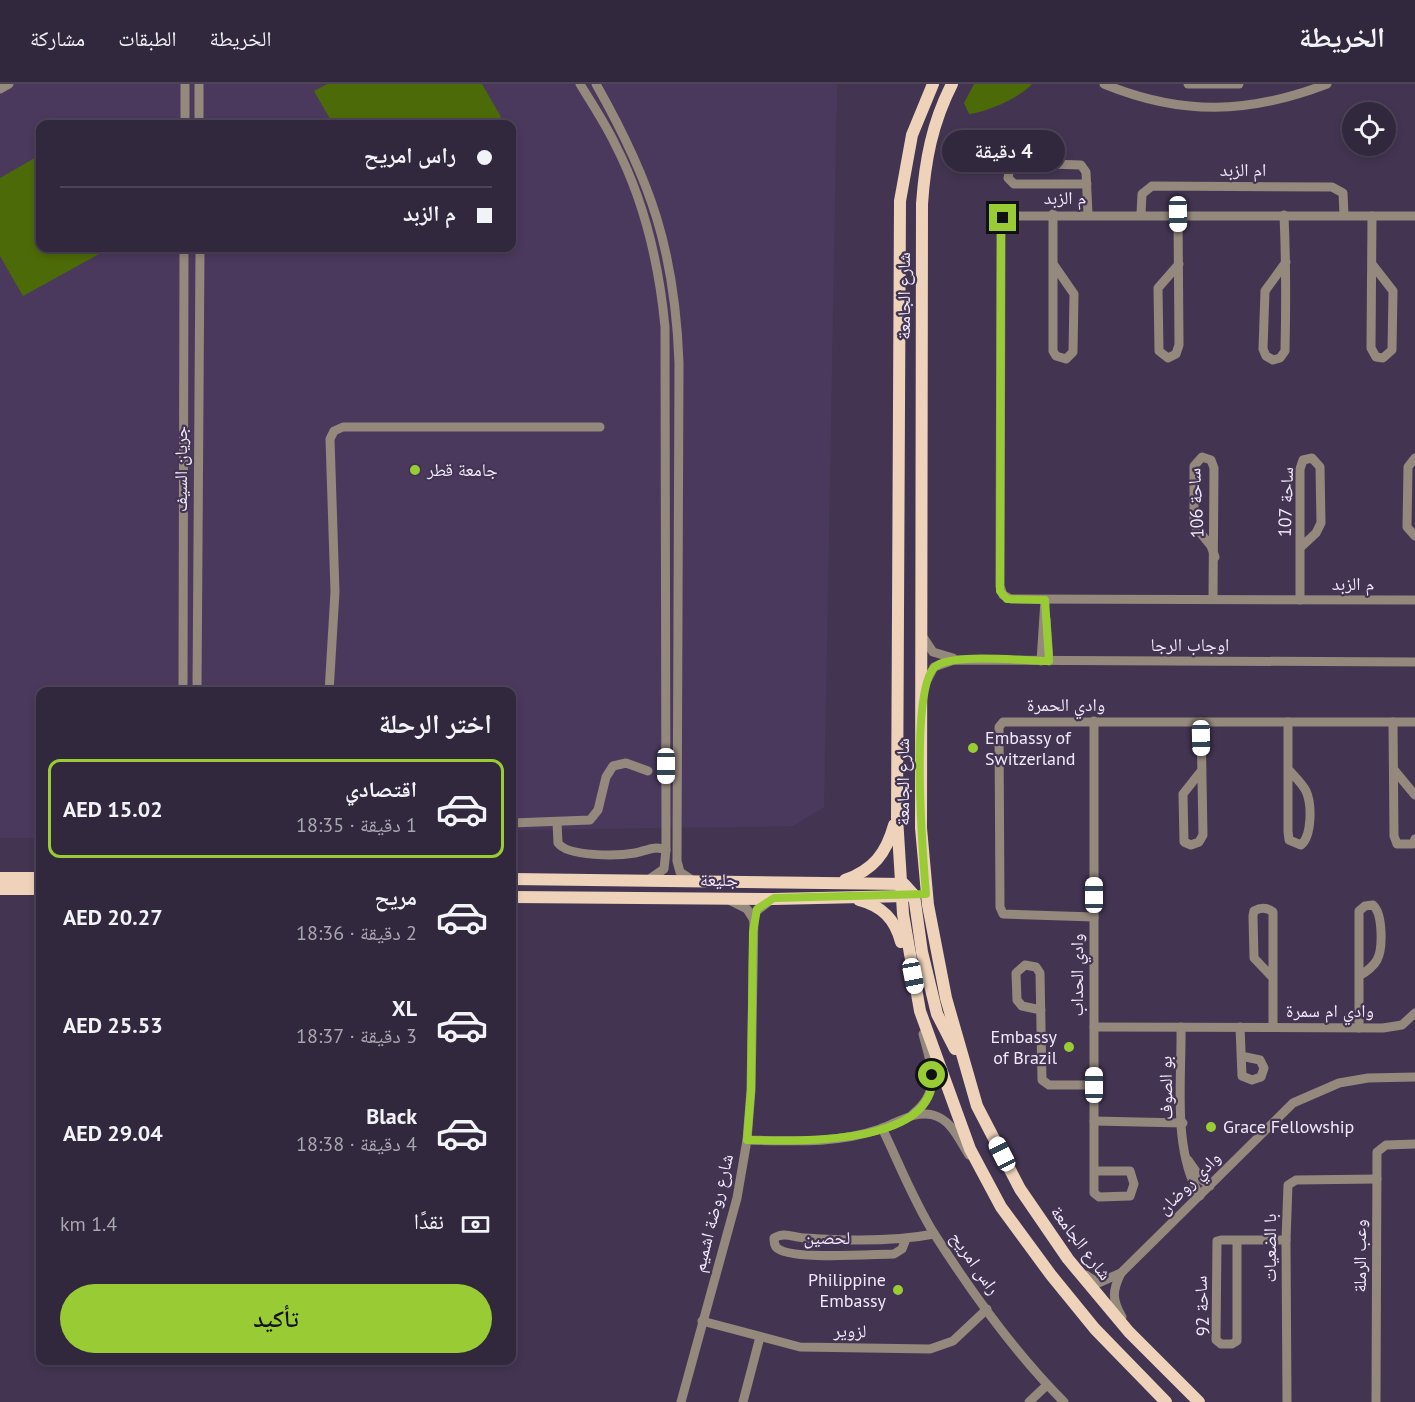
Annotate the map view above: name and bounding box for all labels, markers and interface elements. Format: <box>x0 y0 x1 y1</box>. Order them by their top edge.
text: الخريطة <box>1299 18 1385 55</box>
text: مشاركة <box>30 25 85 52</box>
text: الطبقات <box>118 25 177 52</box>
text: الخريطة <box>210 25 271 52</box>
map controls <box>1342 102 1396 156</box>
button: locate <box>1342 102 1396 156</box>
callout: 4 دقيقة <box>942 131 1064 173</box>
text: 4 دقيقة <box>975 138 1032 164</box>
text: راس امريح <box>364 141 456 169</box>
street label: ام الزبد <box>1220 158 1266 182</box>
street label: م الزبد <box>1044 186 1086 210</box>
car <box>1169 196 1187 232</box>
text: م الزبد <box>403 199 456 227</box>
route end <box>989 204 1016 231</box>
street label: شارع الجامعة <box>892 252 915 340</box>
street label: جريان السيف <box>169 426 192 512</box>
place label: جامعة قطر <box>426 458 498 481</box>
marker: جامعة قطر <box>408 463 422 477</box>
street label: ساحة 107 <box>1273 466 1298 537</box>
street label: ساحة 106 <box>1182 467 1209 539</box>
street label: م الزبد <box>1332 572 1374 596</box>
street label: اوجاب الرجا <box>1151 633 1229 656</box>
street label: وادي الحمرة <box>1027 693 1105 720</box>
text: اختر الرحلة <box>379 706 492 740</box>
car <box>1192 720 1210 756</box>
place label: Embassy of Switzerland <box>985 726 1075 770</box>
street label: شارع الجامعة <box>891 738 914 826</box>
marker: Embassy of Switzerland <box>966 741 980 755</box>
car <box>657 748 675 784</box>
text: اقتصادي <box>345 775 417 803</box>
icon: car <box>435 782 489 836</box>
text: AED 15.02 <box>63 795 163 823</box>
text: 1 دقيقة · 18:35 <box>296 812 417 838</box>
street label: جليعة <box>700 868 738 891</box>
car <box>1085 877 1103 913</box>
text: مريح <box>374 883 417 911</box>
icon: car <box>435 890 489 944</box>
text: AED 20.27 <box>63 903 163 931</box>
text: 2 دقيقة · 18:36 <box>296 920 417 946</box>
street label: وادي الحداب <box>1065 934 1092 1016</box>
car <box>901 957 925 995</box>
text: XL <box>392 994 417 1022</box>
icon: car <box>435 998 489 1052</box>
street label: وادي ام سمرة <box>1286 999 1374 1026</box>
text: AED 25.53 <box>63 1011 163 1039</box>
text: 3 دقيقة · 18:37 <box>296 1023 417 1049</box>
place label: Embassy of Brazil <box>991 1025 1058 1069</box>
marker: Embassy of Brazil <box>1062 1040 1076 1054</box>
street label: بو الصوف <box>1153 1056 1178 1120</box>
route start <box>918 1061 945 1088</box>
car <box>1085 1067 1103 1103</box>
text: Black <box>366 1102 417 1130</box>
icon: car <box>435 1106 489 1160</box>
place label: Grace Fellowship <box>1223 1115 1354 1138</box>
text: AED 29.04 <box>63 1119 163 1147</box>
marker: Grace Fellowship <box>1204 1120 1218 1134</box>
text: 4 دقيقة · 18:38 <box>296 1131 417 1157</box>
car <box>986 1134 1018 1174</box>
street label: وادي روضان <box>1152 1146 1228 1222</box>
street label: شارع روضة اشميم <box>687 1151 739 1275</box>
street label: شارع الجامعة <box>1046 1201 1117 1285</box>
text: نقدًا <box>414 1207 444 1235</box>
icon: cash <box>459 1208 492 1241</box>
text: 1.4 km <box>60 1211 117 1237</box>
street label: با الضعيات <box>1258 1214 1281 1282</box>
street label: وعب الرملة <box>1348 1219 1371 1293</box>
street label: لحصين <box>804 1226 850 1249</box>
street label: راس امريح <box>944 1227 1006 1299</box>
place label: Philippine Embassy <box>808 1268 887 1312</box>
street label: ساحة 92 <box>1188 1275 1215 1337</box>
marker: Philippine Embassy <box>891 1283 905 1297</box>
button: تأكيد <box>60 1284 492 1353</box>
street label: لزوير <box>832 1319 867 1342</box>

